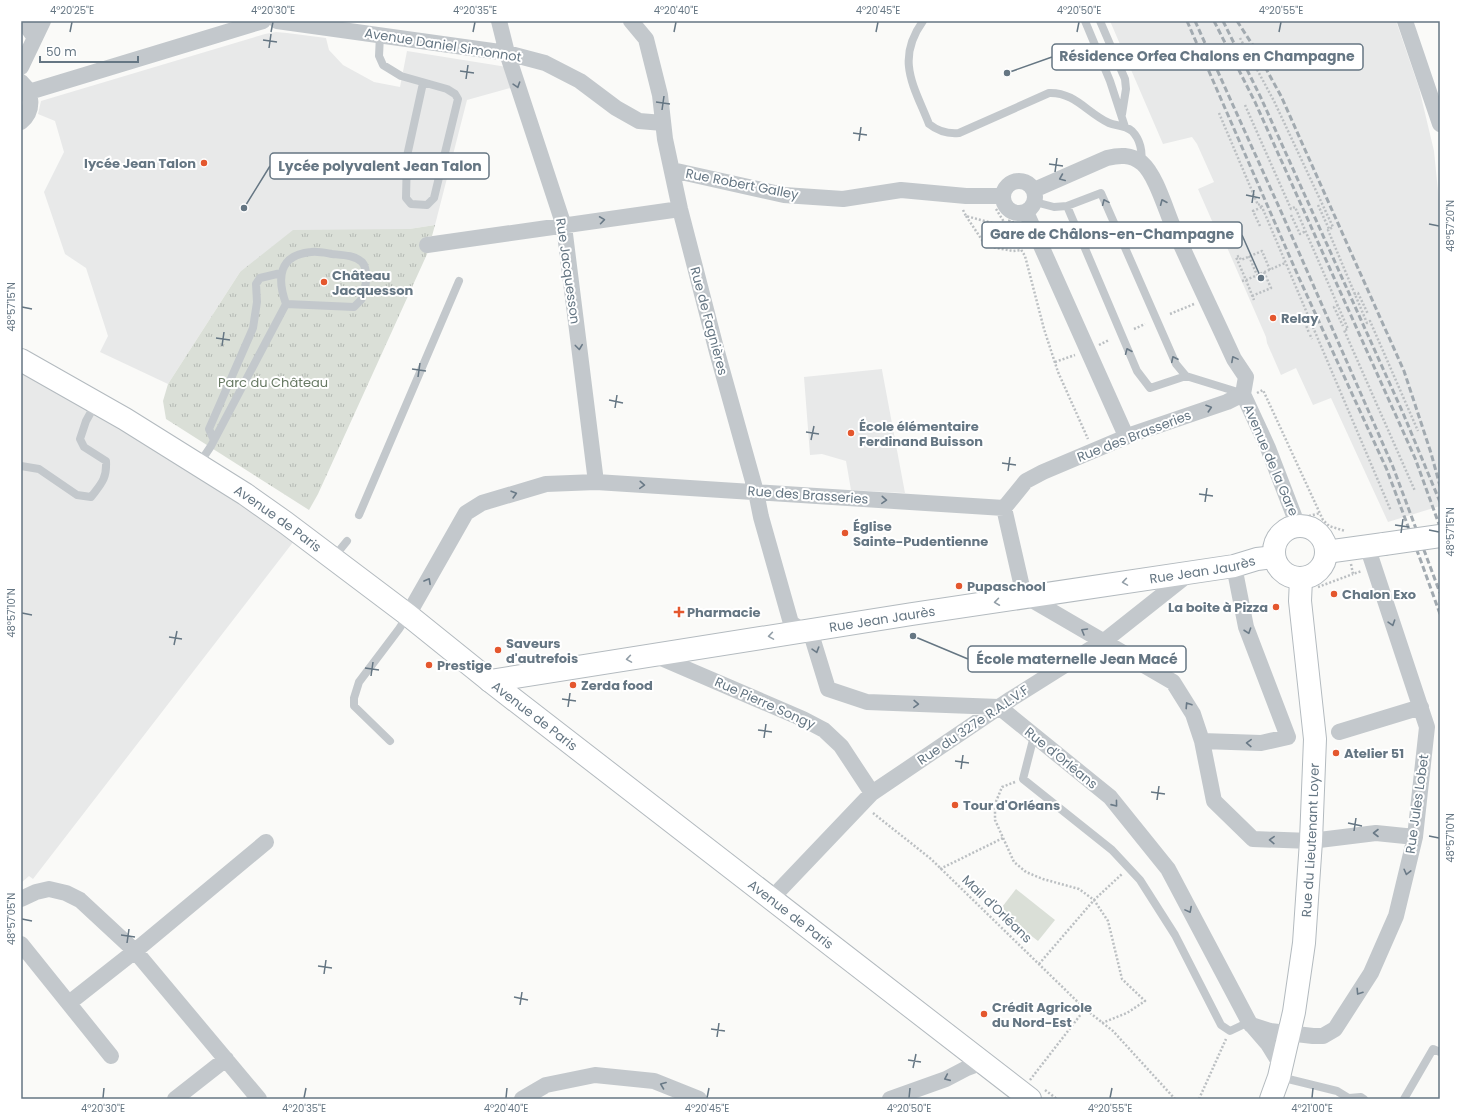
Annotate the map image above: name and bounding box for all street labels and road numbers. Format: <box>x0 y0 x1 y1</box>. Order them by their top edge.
street label: Avenue Daniel Simonnot <box>363 23 523 67</box>
street label: Rue Robert Galley <box>684 164 801 204</box>
street label: Rue Jacquesson <box>551 217 585 325</box>
street label: Rue de Fagnières <box>685 265 733 377</box>
street label: Avenue de la Gare <box>1239 401 1303 519</box>
street label: Rue des Brasseries <box>1074 405 1194 467</box>
street label: Avenue de Paris <box>231 480 326 556</box>
street label: Rue des Brasseries <box>747 481 869 509</box>
street label: Rue Jean Jaurès <box>1148 551 1258 588</box>
street label: Rue Jean Jaurès <box>828 601 937 637</box>
street label: Rue Pierre Songy <box>712 672 819 734</box>
street label: Avenue de Paris <box>488 676 582 755</box>
street label: Rue du 327e R.A.L.V.F <box>914 680 1033 769</box>
street label: Rue d'Orléans <box>1020 723 1102 793</box>
street label: Rue Jules Lobet <box>1401 753 1433 855</box>
street label: Rue du Lieutenant Loyer <box>1296 762 1324 918</box>
street label: Mail d'Orléans <box>958 871 1036 948</box>
street label: Avenue de Paris <box>744 875 838 953</box>

